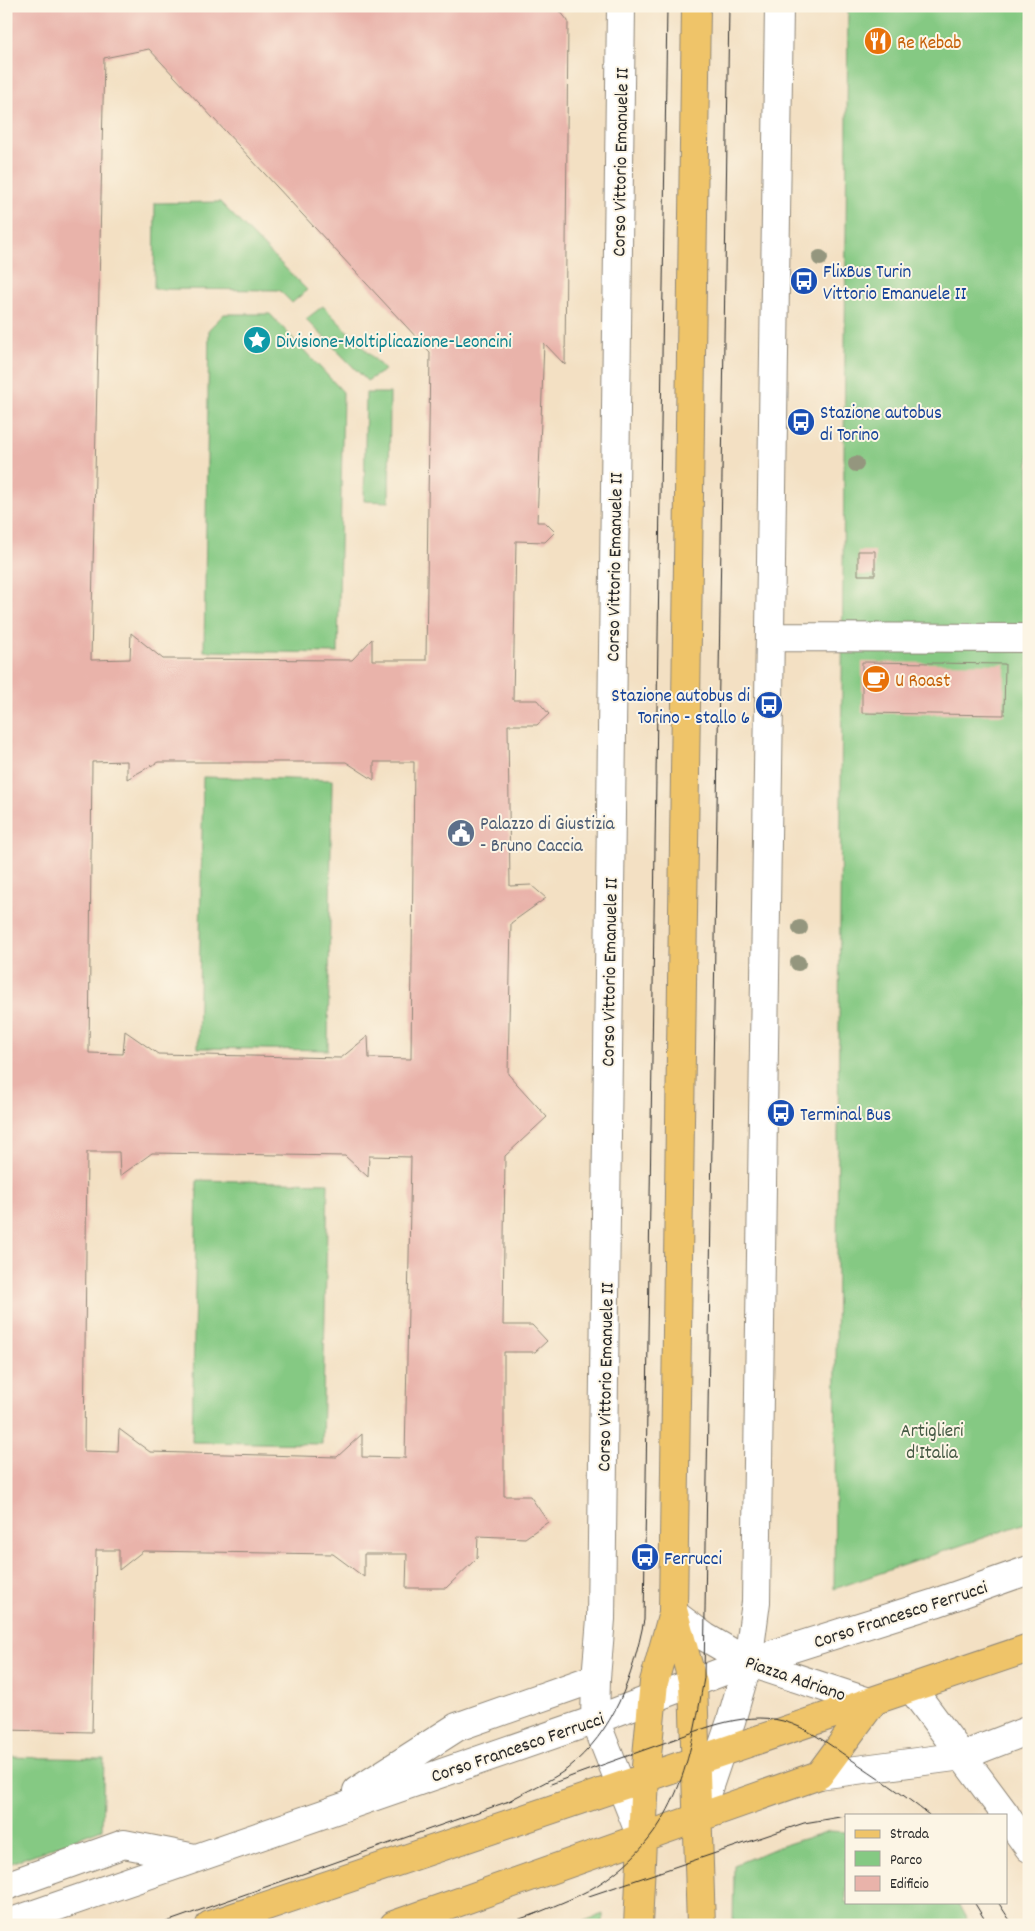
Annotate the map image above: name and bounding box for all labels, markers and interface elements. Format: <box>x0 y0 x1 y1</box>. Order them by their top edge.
restaurant icon: Re Kebab <box>863 26 893 56</box>
place label: Re Kebab <box>897 31 961 58</box>
street label: Corso Vittorio Emanuele II <box>607 67 638 257</box>
place label: FlixBus Turin Vittorio Emanuele II <box>823 260 966 309</box>
bus stop icon: FlixBus Turin Vittorio Emanuele II <box>789 266 819 296</box>
place icon: Divisione-Moltiplicazione-Leoncini <box>242 325 272 355</box>
place label: Divisione-Moltiplicazione-Leoncini <box>276 330 512 357</box>
place label: Stazione autobus di Torino <box>820 401 942 450</box>
bus stop icon: Stazione autobus di Torino <box>786 407 816 437</box>
street label: Corso Vittorio Emanuele II <box>601 472 632 662</box>
cafe icon: U Roast <box>861 664 891 694</box>
place label: U Roast <box>895 669 950 696</box>
place label: Stazione autobus di Torino - stallo 6 <box>611 684 751 733</box>
bus stop icon: Stazione autobus di Torino - stallo 6 <box>754 690 784 720</box>
place label: Palazzo di Giustizia - Bruno Caccia <box>480 812 615 861</box>
public building icon: Palazzo di Giustizia - Bruno Caccia <box>446 818 476 848</box>
street label: Corso Vittorio Emanuele II <box>596 877 627 1067</box>
bus stop icon: Terminal Bus <box>766 1098 796 1128</box>
place label: Terminal Bus <box>800 1103 891 1130</box>
street label: Corso Vittorio Emanuele II <box>592 1282 623 1472</box>
park label: Artiglieri d'Italia <box>900 1419 964 1468</box>
bus stop icon: Ferrucci <box>630 1542 660 1572</box>
place label: Ferrucci <box>664 1547 722 1574</box>
street label: Corso Francesco Ferrucci <box>811 1575 992 1657</box>
street label: Piazza Adriano <box>741 1651 849 1710</box>
street label: Corso Francesco Ferrucci <box>428 1707 609 1792</box>
legend <box>845 1814 1008 1904</box>
text: Strada <box>890 1824 930 1846</box>
text: Parco <box>890 1850 922 1872</box>
text: Edificio <box>890 1874 929 1896</box>

